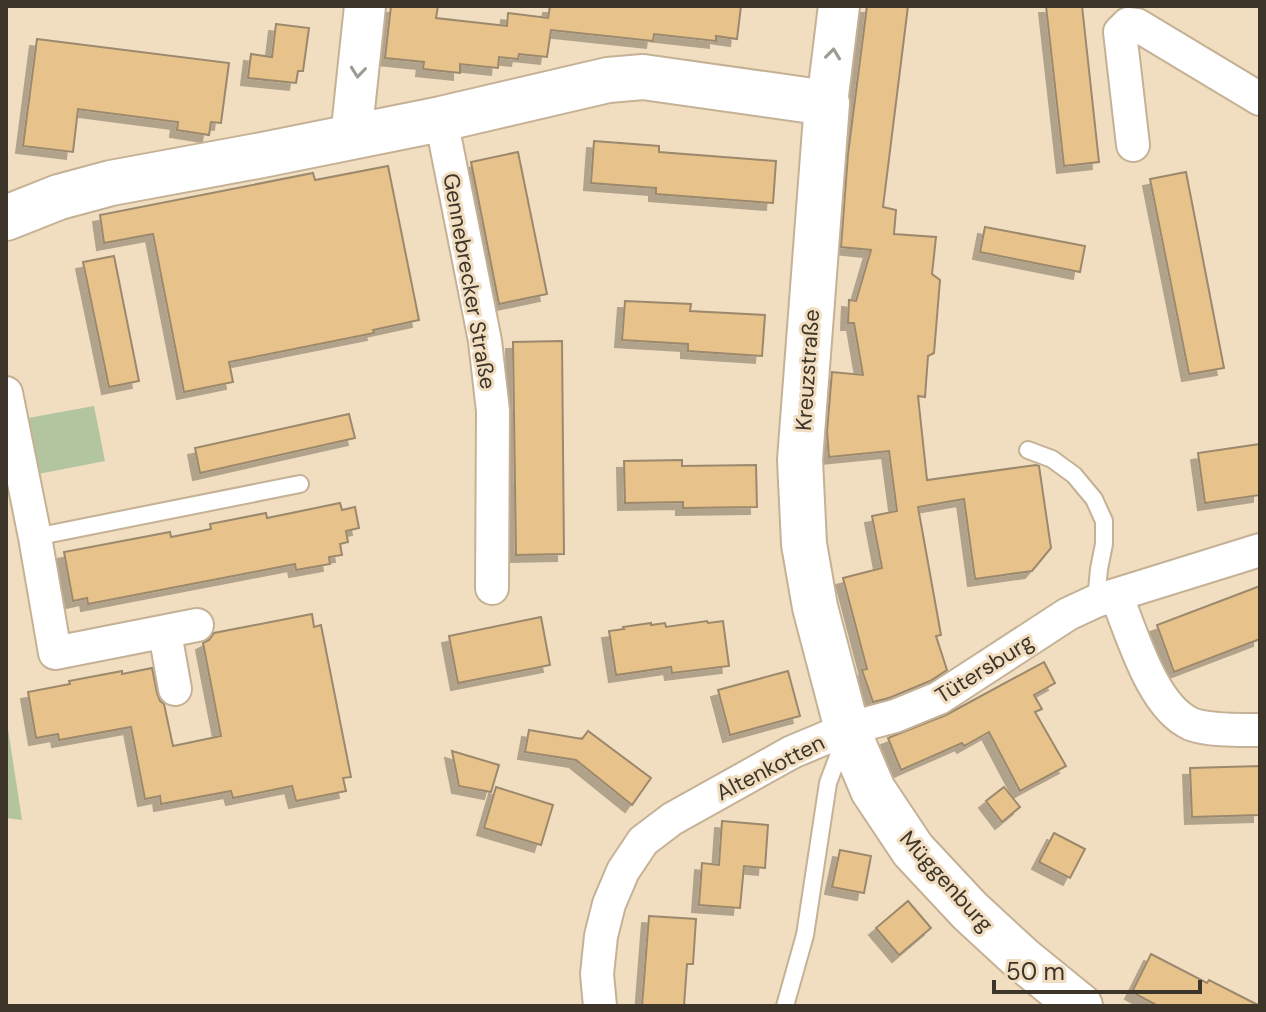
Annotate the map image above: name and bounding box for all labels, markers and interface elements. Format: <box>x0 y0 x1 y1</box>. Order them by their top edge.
one-way arrow <box>824 48 841 61</box>
one-way arrow <box>349 66 366 79</box>
street label: Gennebrecker Straße <box>436 171 503 391</box>
street label: Kreuzstraße <box>789 308 826 432</box>
street label: Tütersburg <box>930 627 1039 710</box>
street label: Altenkotten <box>711 728 829 807</box>
street label: Müggenburg <box>893 824 1000 938</box>
scale bar <box>994 944 1200 994</box>
text: 50 m <box>1006 956 1065 987</box>

